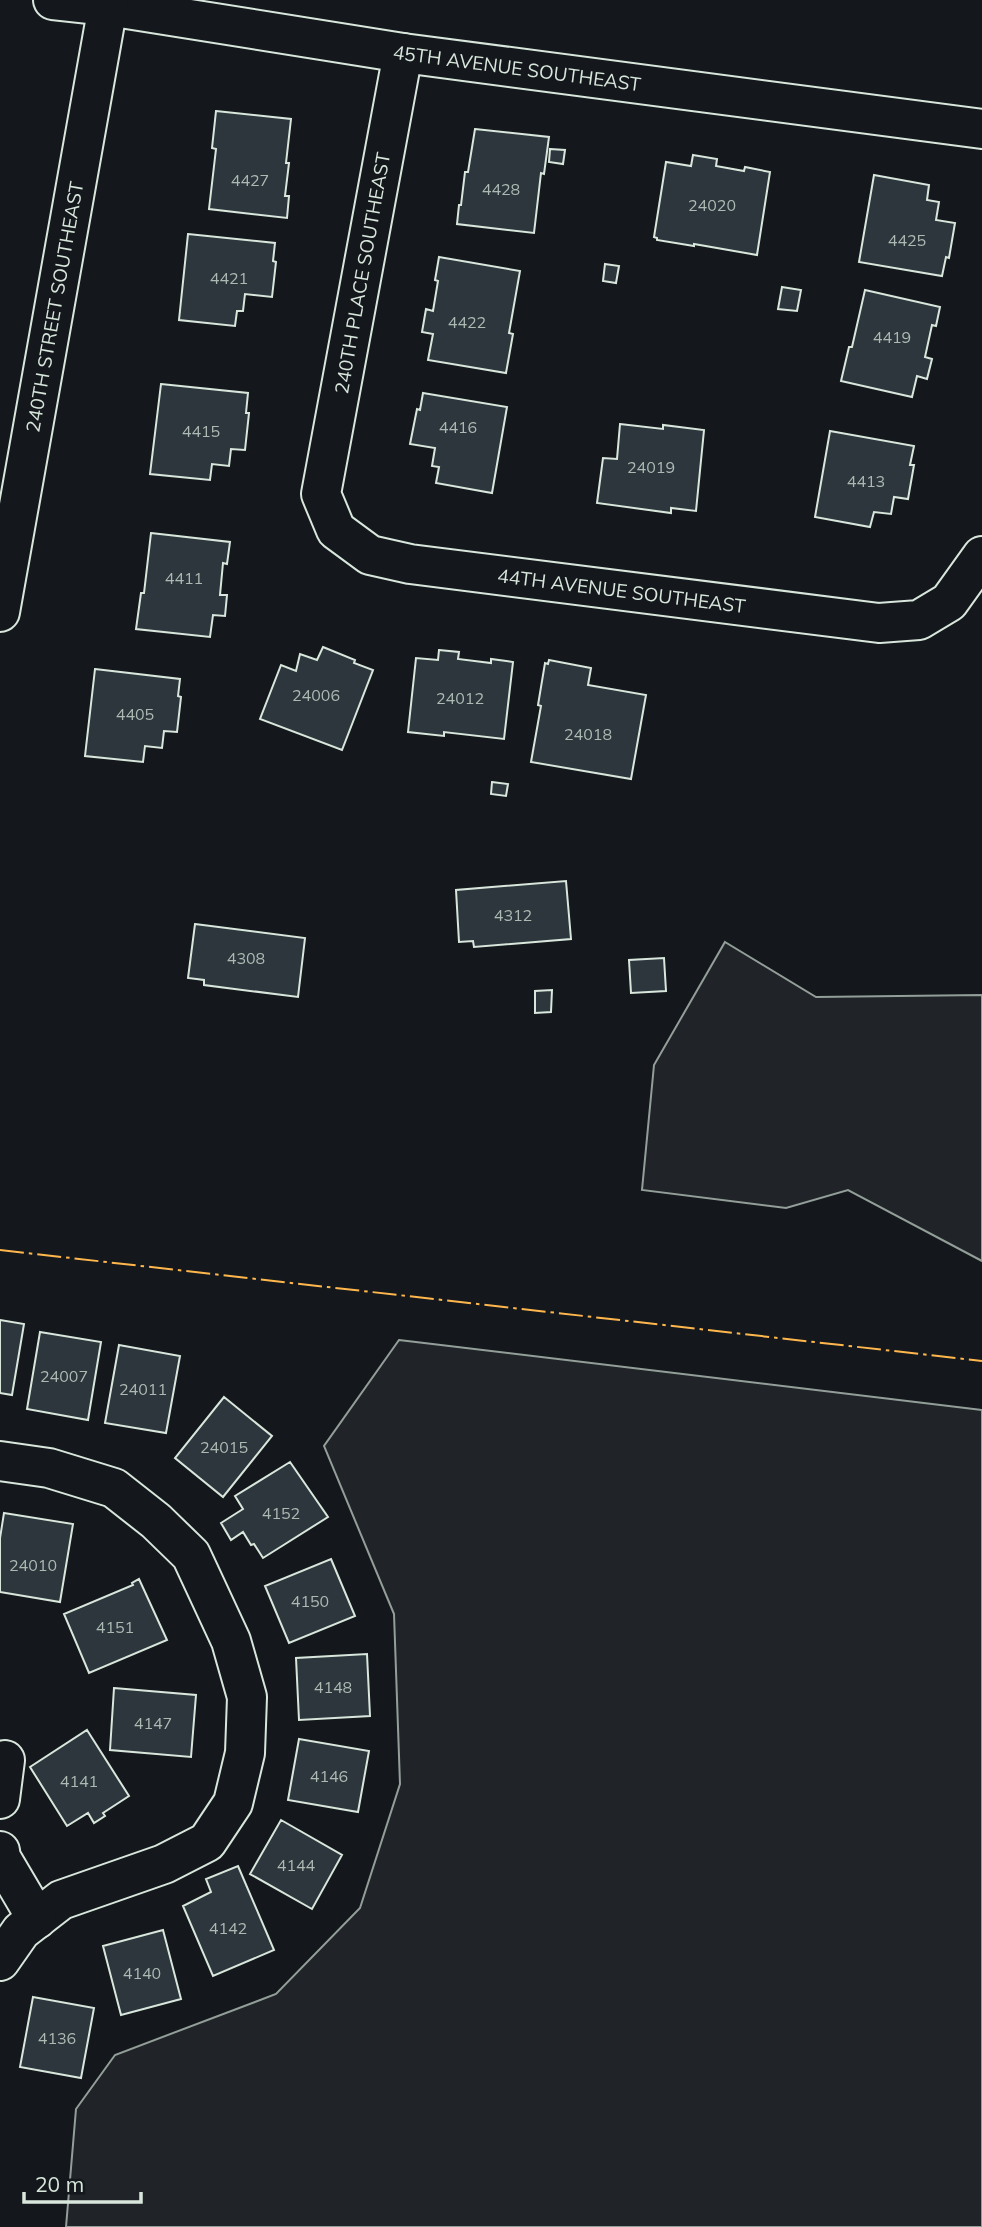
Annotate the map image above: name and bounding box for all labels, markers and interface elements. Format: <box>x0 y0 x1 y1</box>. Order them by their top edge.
street label: 45TH AVENUE SOUTHEAST <box>391 40 643 96</box>
street label: 240TH PLACE SOUTHEAST <box>329 150 395 396</box>
house number: 4427 <box>231 170 269 190</box>
street label: 240TH STREET SOUTHEAST <box>20 179 89 434</box>
house number: 4428 <box>482 179 520 199</box>
house number: 24020 <box>688 195 736 215</box>
house number: 4425 <box>888 230 926 250</box>
house number: 4421 <box>210 268 248 288</box>
house number: 4422 <box>448 312 486 332</box>
house number: 4419 <box>873 327 911 347</box>
house number: 4416 <box>439 417 477 437</box>
house number: 4415 <box>182 421 220 441</box>
house number: 24019 <box>627 457 675 477</box>
house number: 4413 <box>847 471 885 491</box>
street label: 44TH AVENUE SOUTHEAST <box>496 563 747 618</box>
house number: 4411 <box>165 568 203 588</box>
house number: 24006 <box>292 685 340 705</box>
house number: 24012 <box>436 688 484 708</box>
house number: 4405 <box>116 704 154 724</box>
house number: 24018 <box>564 724 612 744</box>
house number: 4312 <box>494 905 532 925</box>
house number: 4308 <box>227 948 265 968</box>
house number: 24007 <box>40 1366 88 1386</box>
house number: 24011 <box>119 1379 167 1399</box>
house number: 24015 <box>200 1437 248 1457</box>
house number: 4152 <box>262 1503 300 1523</box>
house number: 24010 <box>9 1555 57 1575</box>
house number: 4150 <box>291 1591 329 1611</box>
house number: 4151 <box>96 1617 134 1637</box>
house number: 4148 <box>314 1677 352 1697</box>
house number: 4147 <box>134 1713 172 1733</box>
house number: 4146 <box>310 1766 348 1786</box>
house number: 4141 <box>60 1771 98 1791</box>
house number: 4144 <box>277 1855 316 1875</box>
house number: 4142 <box>209 1918 247 1938</box>
house number: 4140 <box>123 1963 161 1983</box>
house number: 4136 <box>38 2028 76 2048</box>
scale bar <box>24 2160 142 2204</box>
text: 20 m <box>35 2171 84 2197</box>

